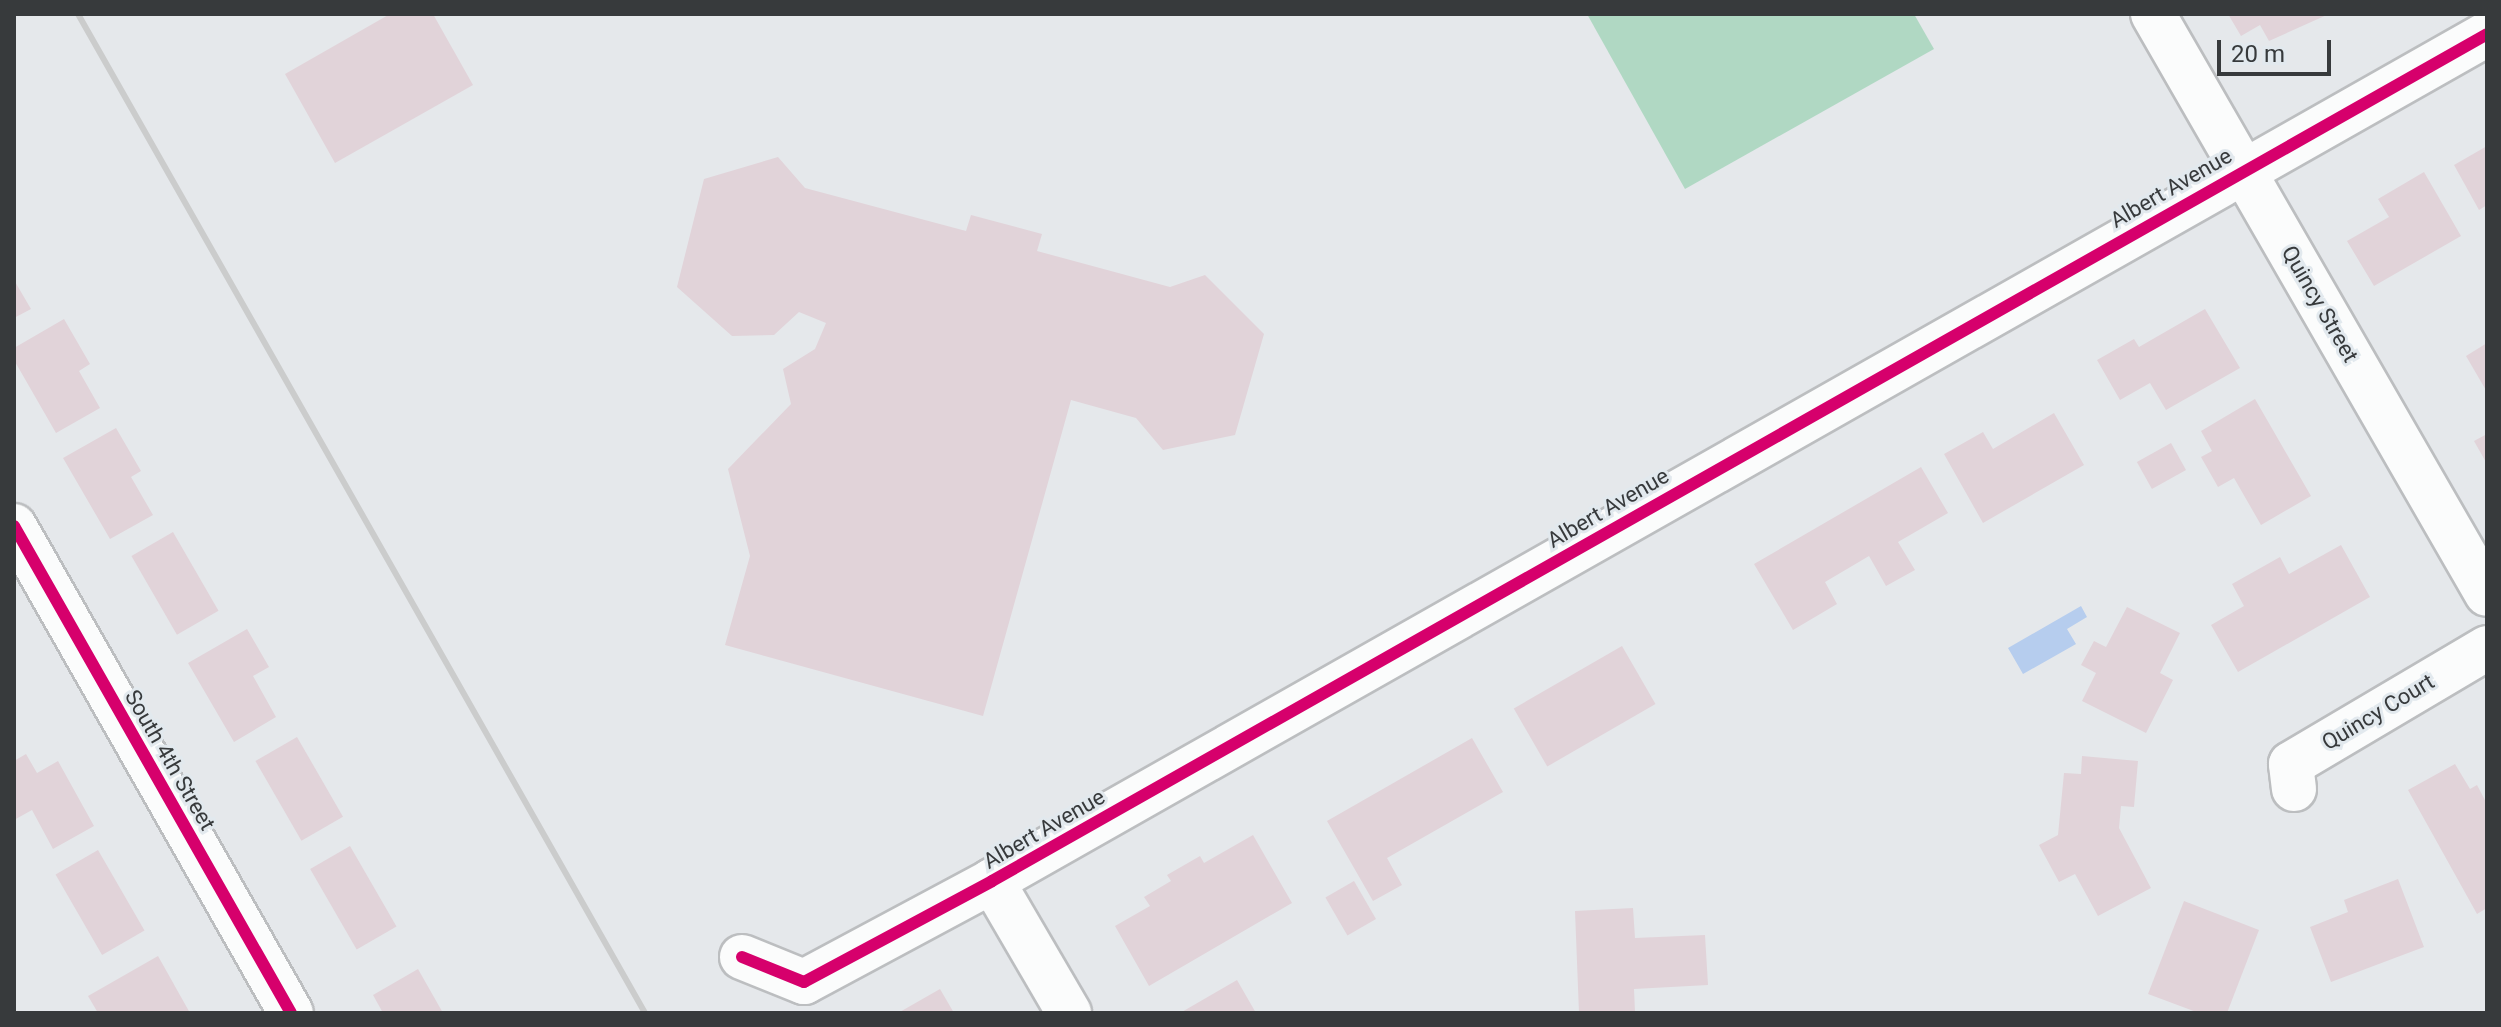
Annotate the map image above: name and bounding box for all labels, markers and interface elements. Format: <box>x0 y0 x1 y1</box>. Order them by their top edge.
scale bar <box>2221 24 2335 74</box>
text: 20 m <box>2231 40 2285 68</box>
street label: Albert Avenue <box>2105 142 2237 234</box>
street label: Quincy Street <box>2276 241 2364 367</box>
street label: Albert Avenue <box>1542 462 1674 554</box>
street label: Quincy Court <box>2317 668 2439 756</box>
street label: South 4th Street <box>119 685 221 835</box>
street label: Albert Avenue <box>978 783 1110 875</box>

